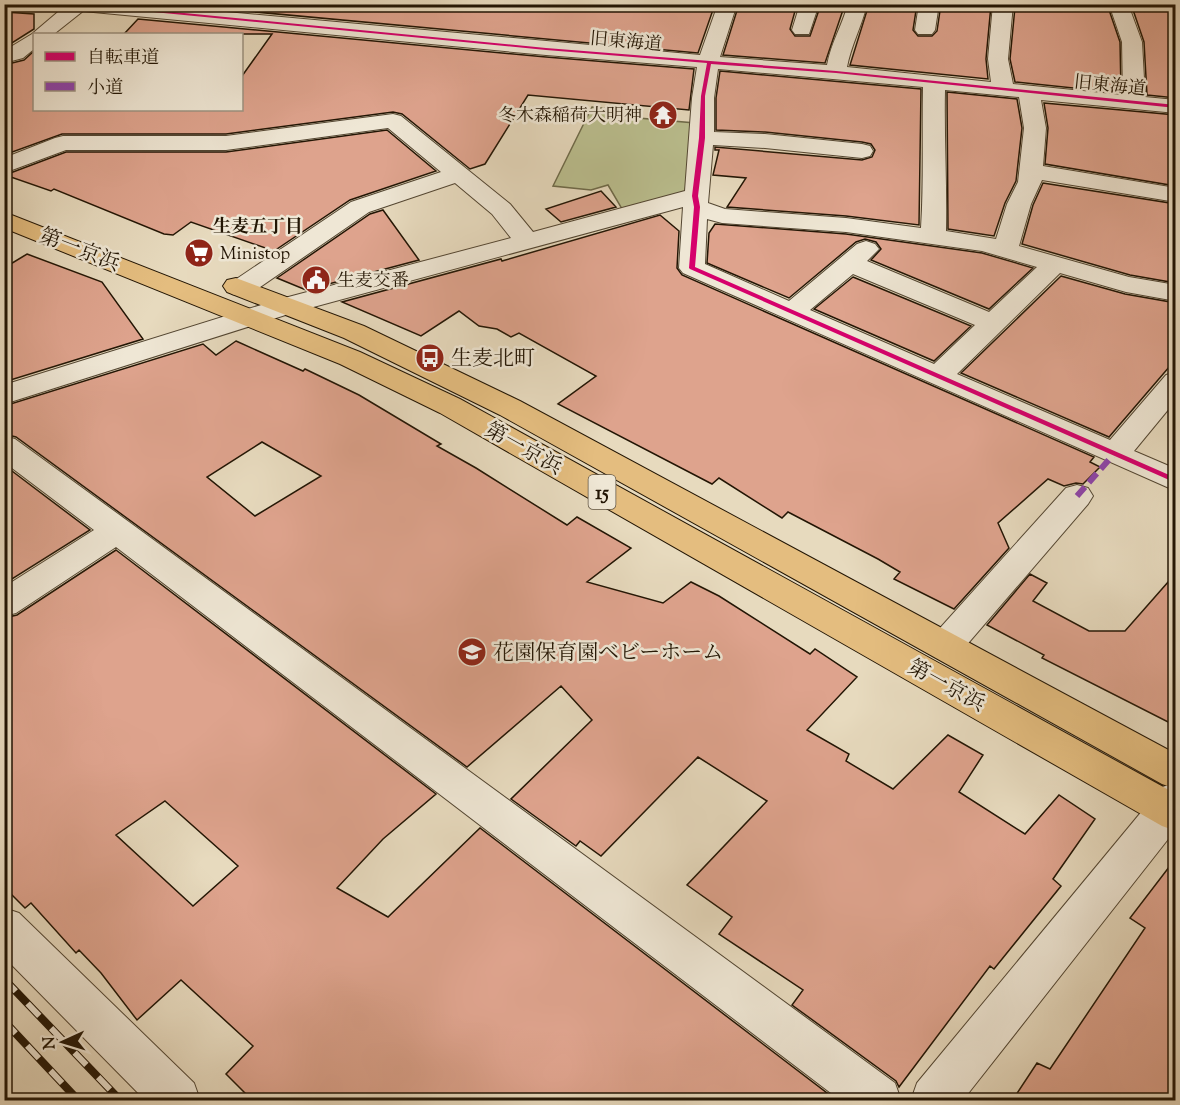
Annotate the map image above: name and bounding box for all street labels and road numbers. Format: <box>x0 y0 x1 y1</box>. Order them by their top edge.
street label: 旧東海道 <box>589 27 663 59</box>
street label: 旧東海道 <box>1073 70 1147 104</box>
street label: 第一京浜 <box>35 222 124 280</box>
street label: 第一京浜 <box>479 416 567 483</box>
road number: 15 <box>588 475 616 509</box>
street label: 第一京浜 <box>902 653 990 720</box>

